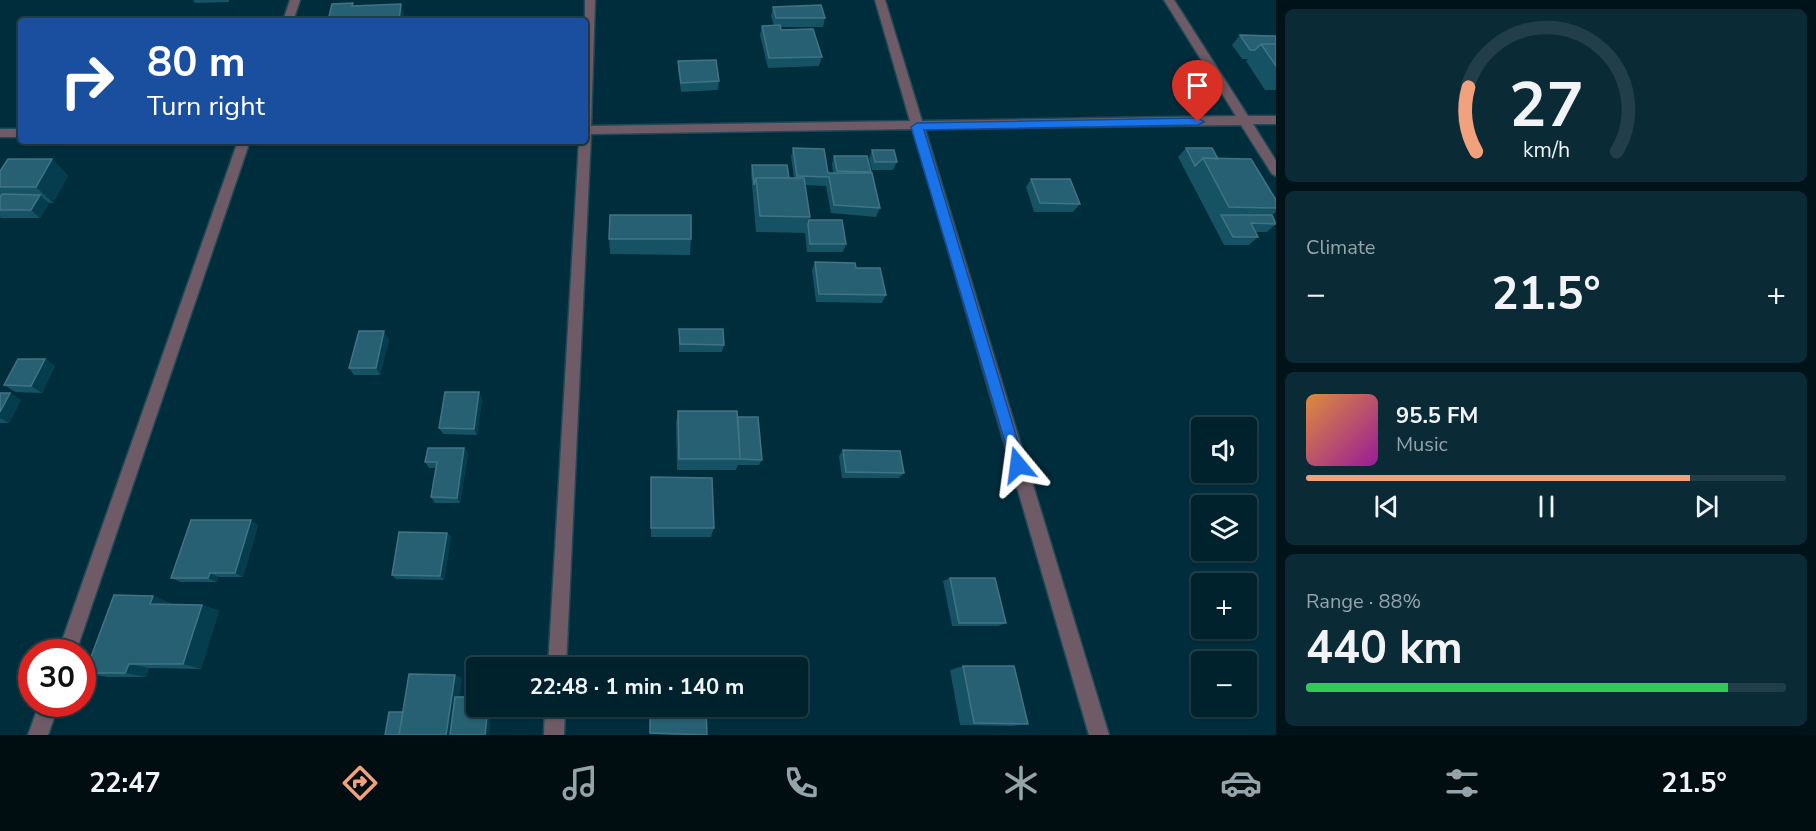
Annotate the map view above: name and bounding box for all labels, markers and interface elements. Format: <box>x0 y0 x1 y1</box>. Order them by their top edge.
text: 80 m <box>147 34 246 91</box>
icon: right <box>48 42 126 120</box>
pin <box>1172 60 1223 122</box>
text: 27 <box>1509 63 1583 148</box>
icon: arrive <box>1181 69 1214 102</box>
text: Turn right <box>147 88 265 125</box>
text: km/h <box>1522 136 1570 166</box>
text: Climate <box>1306 234 1375 261</box>
text: 21.5° <box>1491 264 1601 325</box>
text: − <box>1306 272 1326 317</box>
text: + <box>1766 272 1786 317</box>
text: 95.5 FM <box>1396 401 1478 431</box>
map controls <box>1191 417 1257 717</box>
button: sound <box>1191 417 1257 483</box>
text: Music <box>1396 431 1448 458</box>
position arrow <box>986 433 1050 497</box>
icon: previous <box>1370 490 1403 523</box>
icon: pause <box>1530 490 1563 523</box>
icon: next <box>1690 490 1723 523</box>
button: layers <box>1191 495 1257 561</box>
button: + <box>1191 573 1257 639</box>
text: Range · 88% <box>1306 588 1421 615</box>
text: 440 km <box>1306 618 1463 679</box>
speed limit sign: 30 <box>18 639 96 717</box>
button: − <box>1191 651 1257 717</box>
text: 22:48 · 1 min · 140 m <box>530 672 744 702</box>
icon: directions <box>339 762 381 804</box>
icon: music <box>559 762 601 804</box>
icon: phone <box>780 762 822 804</box>
icon: climate <box>1000 762 1042 804</box>
icon: car <box>1220 762 1262 804</box>
icon: filters <box>1441 762 1483 804</box>
text: 22:47 <box>89 765 161 802</box>
text: 21.5° <box>1661 765 1727 802</box>

